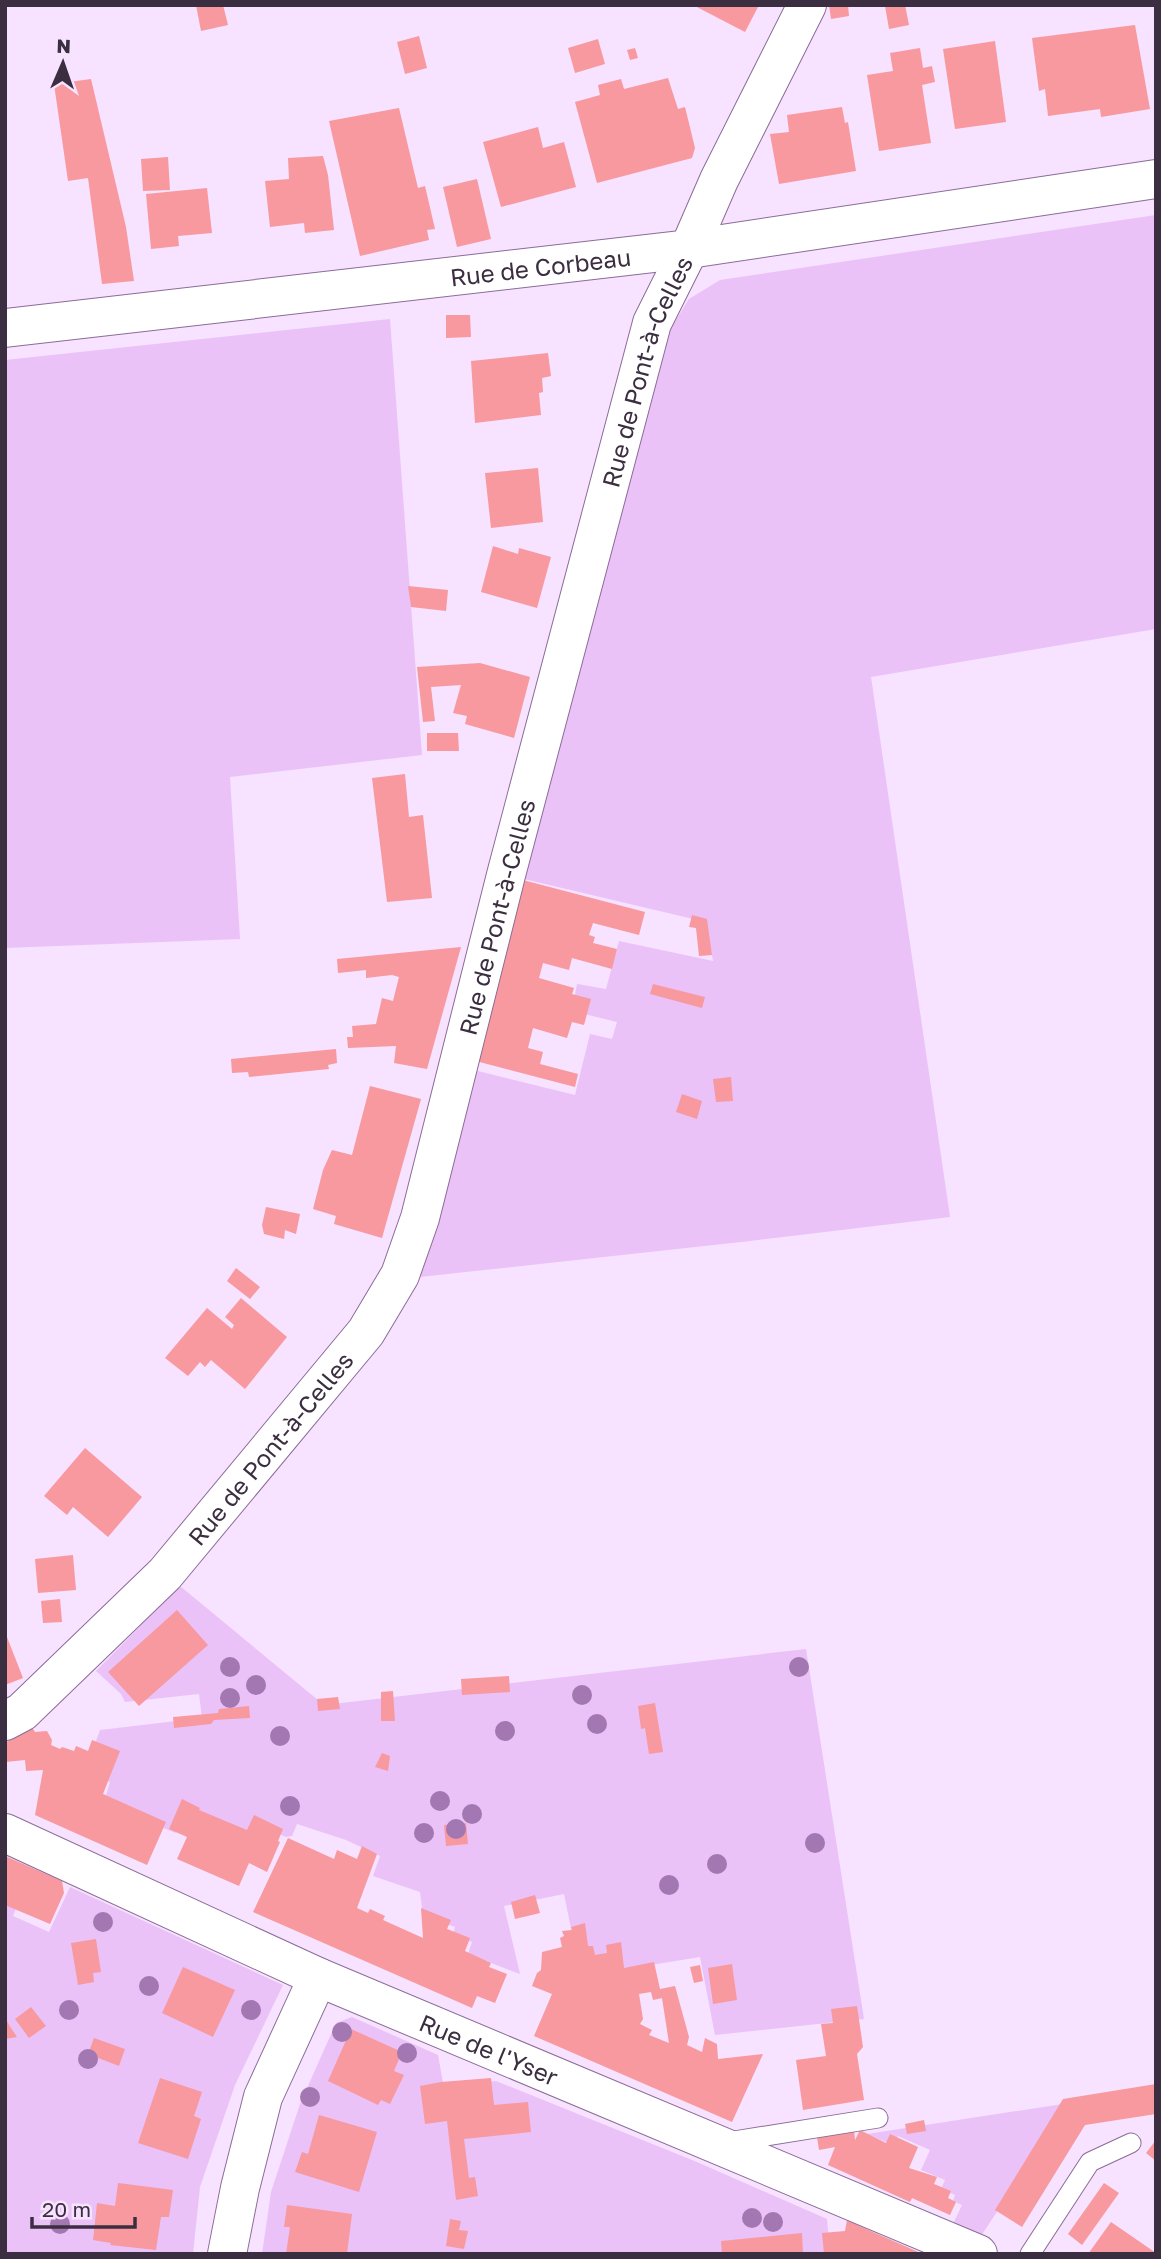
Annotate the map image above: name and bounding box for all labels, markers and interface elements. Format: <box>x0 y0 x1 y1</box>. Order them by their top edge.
north arrow <box>28 28 98 98</box>
text: N <box>56 34 71 57</box>
street label: Rue de Corbeau <box>448 241 632 291</box>
street label: Rue de Pont-à-Celles <box>595 251 698 490</box>
street label: Rue de Pont-à-Celles <box>452 796 540 1038</box>
street label: Rue de Pont-à-Celles <box>181 1345 358 1550</box>
street label: Rue de l'Yser <box>415 2007 563 2091</box>
scale bar <box>32 2186 135 2230</box>
text: 20 m <box>42 2196 91 2222</box>

